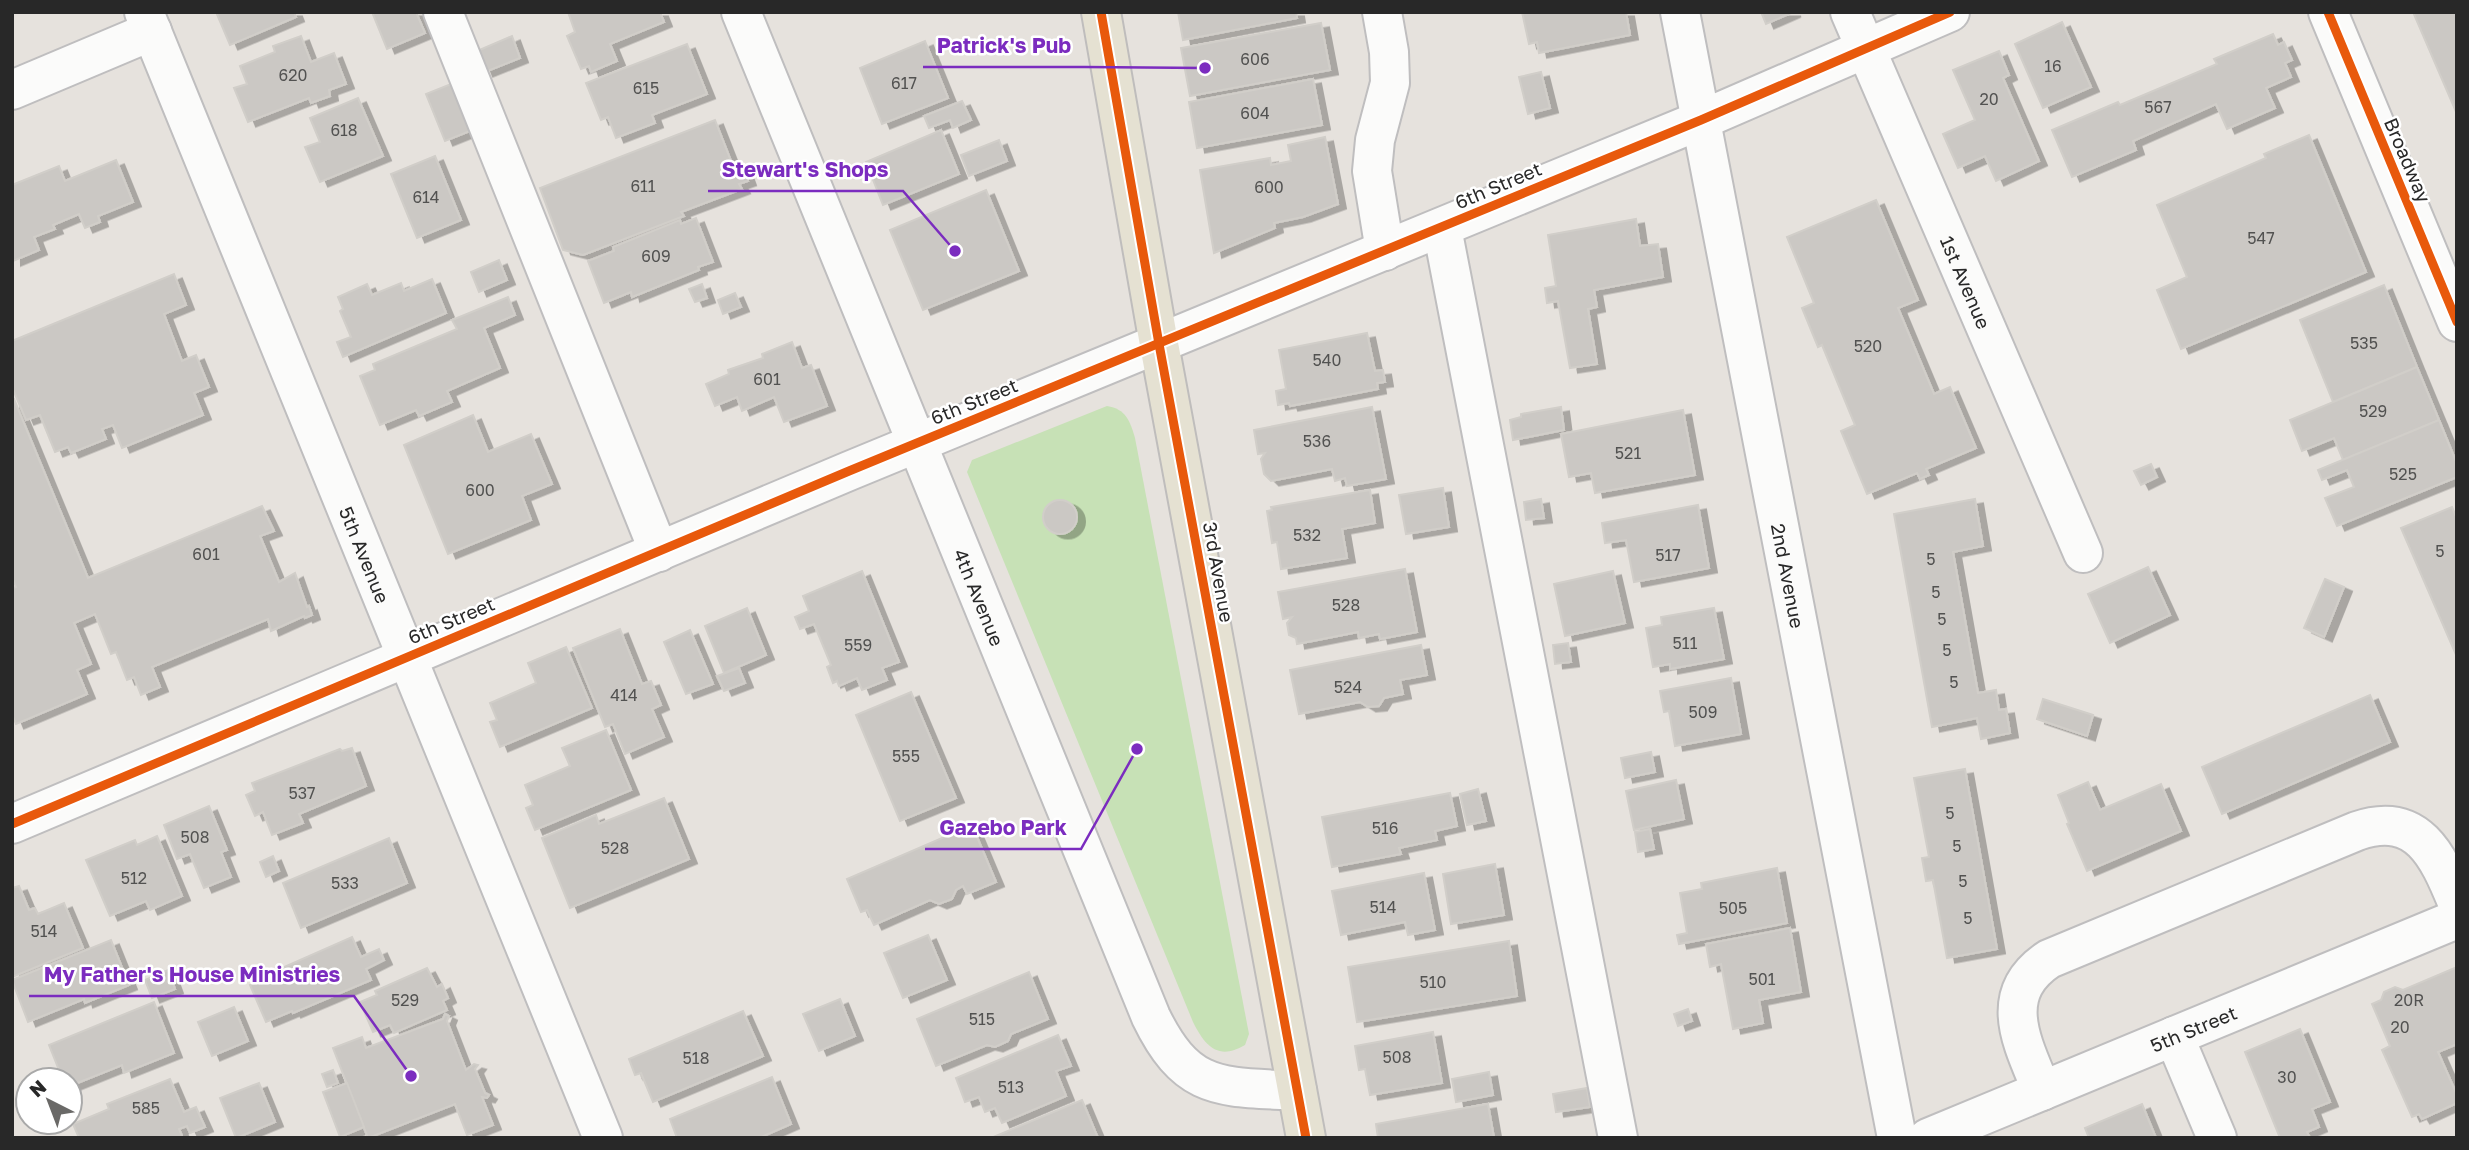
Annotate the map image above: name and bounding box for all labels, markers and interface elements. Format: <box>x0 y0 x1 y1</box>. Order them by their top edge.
callout: Patrick's Pub <box>923 25 1085 67</box>
text: Patrick's Pub <box>937 32 1071 58</box>
house number: 606 <box>1240 49 1270 69</box>
house number: 16 <box>2044 56 2062 76</box>
house number: 620 <box>279 65 307 85</box>
house number: 617 <box>891 73 917 93</box>
house number: 615 <box>633 78 659 98</box>
house number: 20 <box>1979 89 1999 109</box>
house number: 567 <box>2144 97 2172 117</box>
house number: 604 <box>1240 103 1270 123</box>
street label: Broadway <box>2380 114 2436 206</box>
house number: 618 <box>330 120 358 140</box>
callout: Stewart's Shops <box>708 149 903 191</box>
text: Stewart's Shops <box>722 156 889 182</box>
street label: 6th Street <box>1451 156 1545 214</box>
house number: 611 <box>630 176 656 196</box>
house number: 600 <box>1254 177 1284 197</box>
house number: 614 <box>412 187 440 207</box>
house number: 547 <box>2247 228 2275 248</box>
street label: 1st Avenue <box>1936 232 1996 332</box>
house number: 609 <box>641 246 671 266</box>
house number: 535 <box>2350 333 2378 353</box>
house number: 520 <box>1854 336 1882 356</box>
house number: 540 <box>1313 350 1341 370</box>
house number: 601 <box>753 369 781 389</box>
street label: 6th Street <box>927 373 1021 429</box>
house number: 529 <box>2359 401 2387 421</box>
house number: 536 <box>1303 431 1331 451</box>
house number: 521 <box>1615 443 1641 463</box>
house number: 525 <box>2389 464 2417 484</box>
house number: 600 <box>465 480 495 500</box>
street label: 5th Avenue <box>335 503 395 606</box>
street label: 3rd Avenue <box>1199 520 1239 624</box>
street label: 2nd Avenue <box>1767 521 1810 630</box>
house number: 532 <box>1293 525 1321 545</box>
house number: 5 <box>2435 541 2445 561</box>
house number: 601 <box>192 544 220 564</box>
street label: 4th Avenue <box>950 545 1010 649</box>
house number: 517 <box>1655 545 1681 565</box>
house number: 5 <box>1926 549 1936 569</box>
house number: 5 <box>1931 582 1941 602</box>
street label: 6th Street <box>404 591 498 649</box>
house number: 528 <box>1332 595 1360 615</box>
house number: 5 <box>1937 609 1947 629</box>
house number: 511 <box>1673 633 1698 653</box>
house number: 559 <box>844 635 872 655</box>
house number: 5 <box>1942 640 1952 660</box>
house number: 5 <box>1949 672 1959 692</box>
house number: 524 <box>1334 677 1362 697</box>
house number: 414 <box>610 685 638 705</box>
house number: 509 <box>1689 702 1717 722</box>
house number: 555 <box>892 746 920 766</box>
house number: 537 <box>288 783 316 803</box>
house number: 5 <box>1945 803 1955 823</box>
callout: Gazebo Park <box>925 807 1081 849</box>
text: Gazebo Park <box>939 814 1067 840</box>
house number: 516 <box>1372 818 1398 838</box>
house number: 508 <box>181 827 209 847</box>
house number: 5 <box>1952 836 1962 856</box>
house number: 528 <box>601 838 629 858</box>
house number: 512 <box>121 868 147 888</box>
house number: 5 <box>1958 871 1968 891</box>
house number: 533 <box>331 873 359 893</box>
house number: 514 <box>1370 897 1396 917</box>
house number: 505 <box>1719 898 1747 918</box>
house number: 5 <box>1963 908 1973 928</box>
house number: 514 <box>31 921 57 941</box>
callout: My Father's House Ministries <box>29 954 354 996</box>
text: My Father's House Ministries <box>44 961 341 987</box>
house number: 501 <box>1749 969 1776 989</box>
house number: 510 <box>1420 972 1446 992</box>
house number: 529 <box>391 990 419 1010</box>
house number: 20R <box>2394 990 2424 1010</box>
street label: 5th Street <box>2147 1000 2240 1056</box>
house number: 515 <box>969 1009 995 1029</box>
house number: 20 <box>2390 1017 2410 1037</box>
house number: 508 <box>1383 1047 1411 1067</box>
house number: 518 <box>683 1048 709 1068</box>
north arrow <box>14 1066 84 1136</box>
house number: 30 <box>2277 1067 2297 1087</box>
text: N <box>24 1075 50 1101</box>
house number: 513 <box>998 1077 1024 1097</box>
house number: 585 <box>132 1098 160 1118</box>

